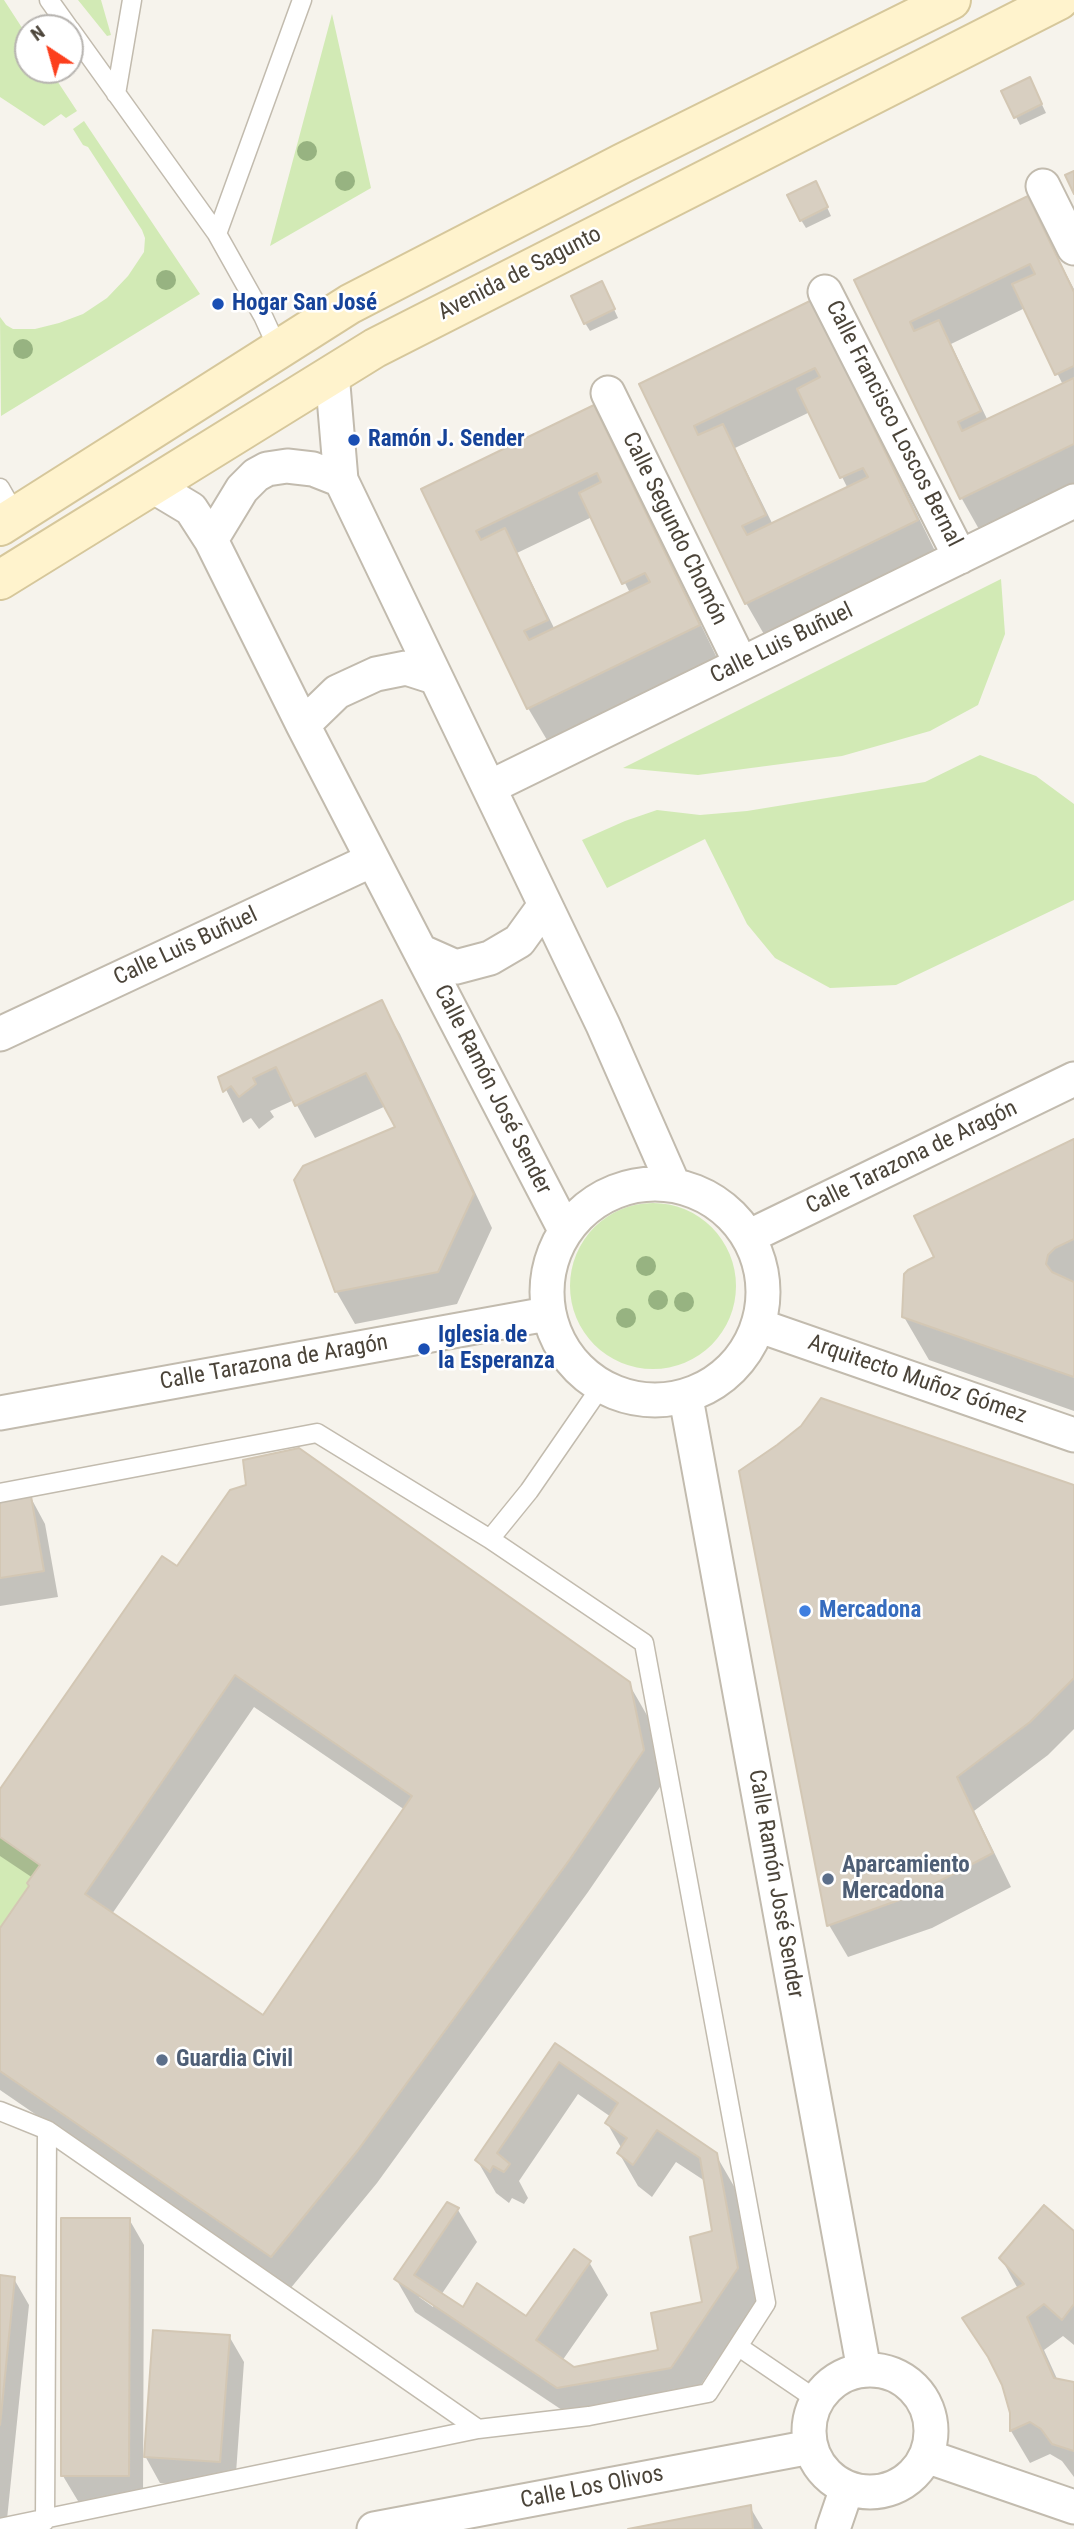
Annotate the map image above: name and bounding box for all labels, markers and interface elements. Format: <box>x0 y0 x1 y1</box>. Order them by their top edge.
north arrow <box>14 14 84 84</box>
text: N <box>26 21 49 46</box>
street label: Avenida de Sagunto <box>434 221 606 327</box>
place label: Hogar San José <box>232 290 377 318</box>
marker: Hogar San José <box>210 296 226 312</box>
street label: Calle Francisco Loscos Bernal <box>819 296 967 552</box>
place label: Ramón J. Sender <box>368 426 525 454</box>
street label: Calle Segundo Chomón <box>615 428 733 630</box>
marker: Ramón J. Sender <box>346 432 362 448</box>
street label: Calle Luis Buñuel <box>706 598 858 690</box>
street label: Calle Luis Buñuel <box>110 902 262 992</box>
street label: Calle Ramón José Sender <box>427 981 557 1199</box>
street label: Calle Tarazona de Aragón <box>802 1095 1022 1221</box>
place label: Iglesia de la Esperanza <box>438 1322 555 1376</box>
street label: Calle Tarazona de Aragón <box>158 1329 390 1397</box>
street label: Arquitecto Muñoz Gómez <box>804 1330 1030 1430</box>
marker: Iglesia de la Esperanza <box>416 1341 432 1357</box>
place label: Mercadona <box>819 1597 921 1625</box>
marker: Mercadona <box>797 1603 813 1619</box>
street label: Calle Ramón José Sender <box>741 1768 809 2000</box>
place label: Aparcamiento Mercadona <box>842 1852 970 1906</box>
marker: Aparcamiento Mercadona <box>820 1871 836 1887</box>
place label: Guardia Civil <box>176 2046 293 2074</box>
marker: Guardia Civil <box>154 2052 170 2068</box>
street label: Calle Los Olivos <box>518 2461 666 2515</box>

